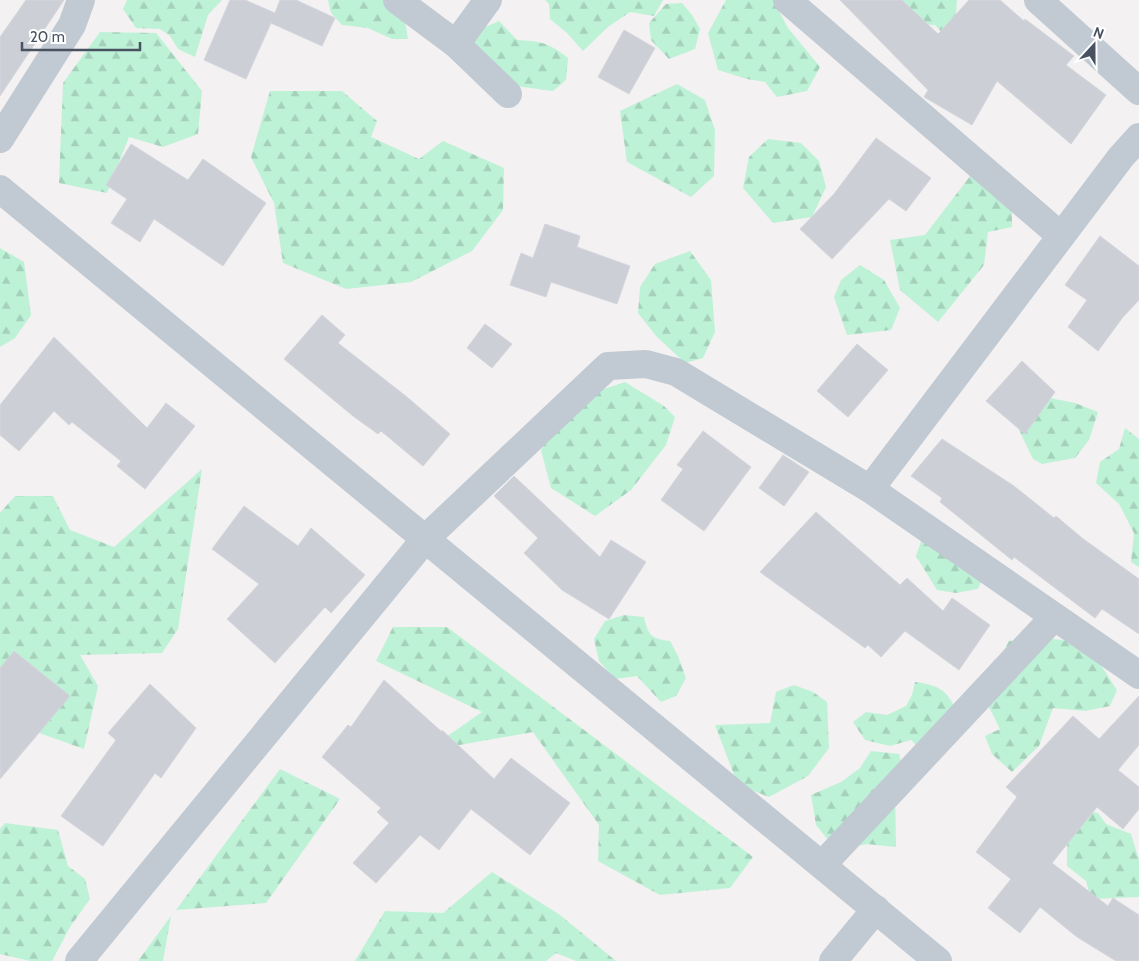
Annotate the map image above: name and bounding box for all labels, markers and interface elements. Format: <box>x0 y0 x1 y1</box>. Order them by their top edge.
scale bar <box>22 20 140 52</box>
north arrow <box>1069 20 1119 70</box>
text: N <box>1091 23 1107 43</box>
text: 20 m <box>30 28 65 46</box>

